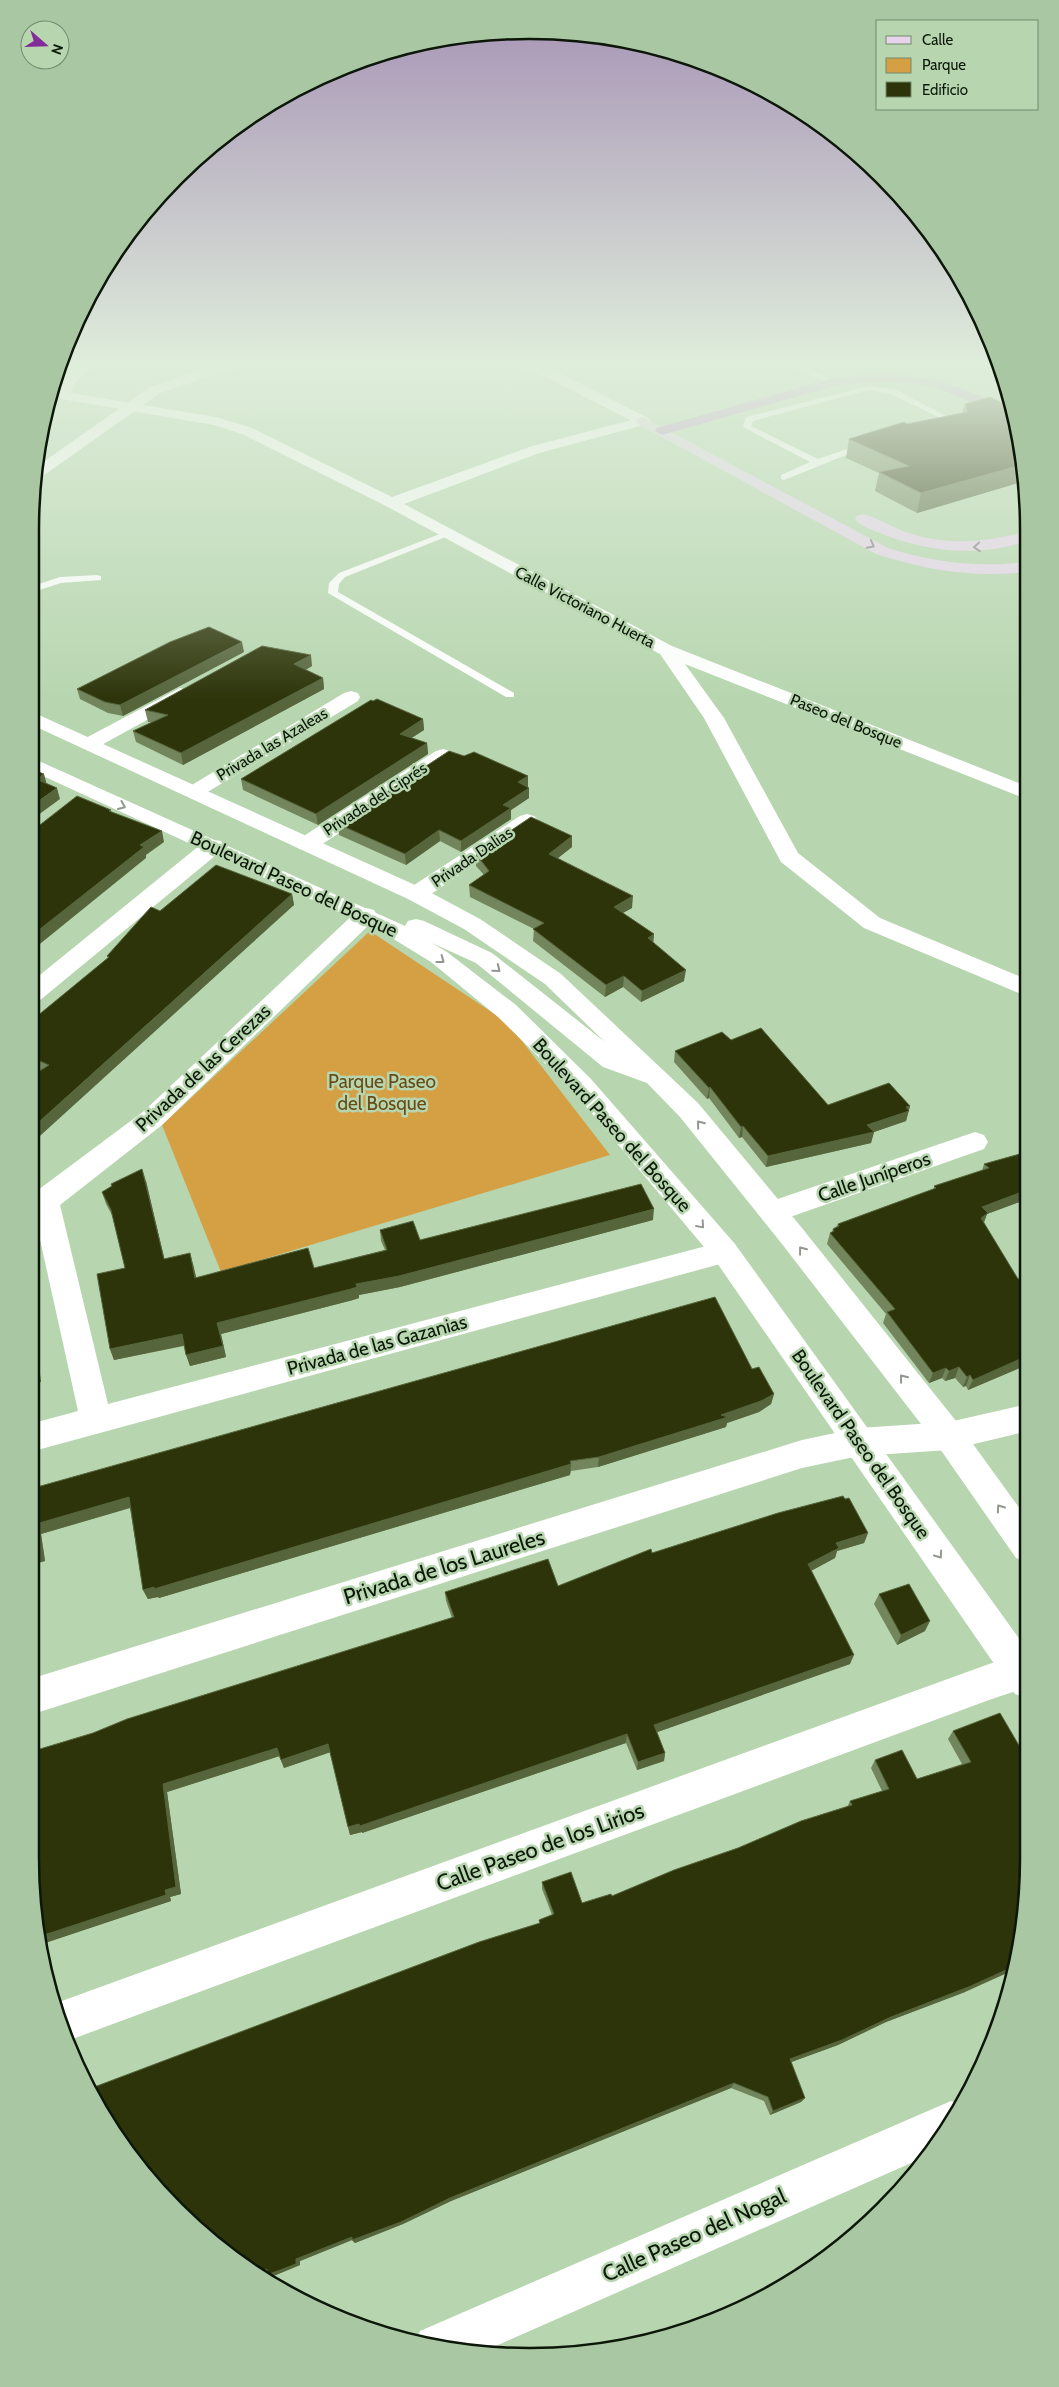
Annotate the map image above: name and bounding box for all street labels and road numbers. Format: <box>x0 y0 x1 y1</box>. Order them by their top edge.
street label: Calle Victoriano Huerta <box>512 562 658 652</box>
street label: Paseo del Bosque <box>787 690 905 752</box>
street label: Privada las Azaleas <box>213 703 331 785</box>
street label: Privada del Ciprés <box>320 758 431 840</box>
street label: Privada Dalias <box>428 823 516 891</box>
street label: Boulevard Paseo del Bosque <box>187 826 401 942</box>
street label: Privada de las Cerezas <box>131 1000 275 1136</box>
street label: Boulevard Paseo del Bosque <box>528 1033 696 1217</box>
street label: Calle Juníperos <box>815 1147 933 1207</box>
street label: Privada de las Gazanias <box>285 1310 469 1380</box>
street label: Boulevard Paseo del Bosque <box>787 1345 935 1543</box>
street label: Privada de los Laureles <box>340 1524 548 1610</box>
street label: Calle Paseo de los Lirios <box>432 1797 648 1897</box>
street label: Calle Paseo del Nogal <box>598 2182 791 2288</box>

